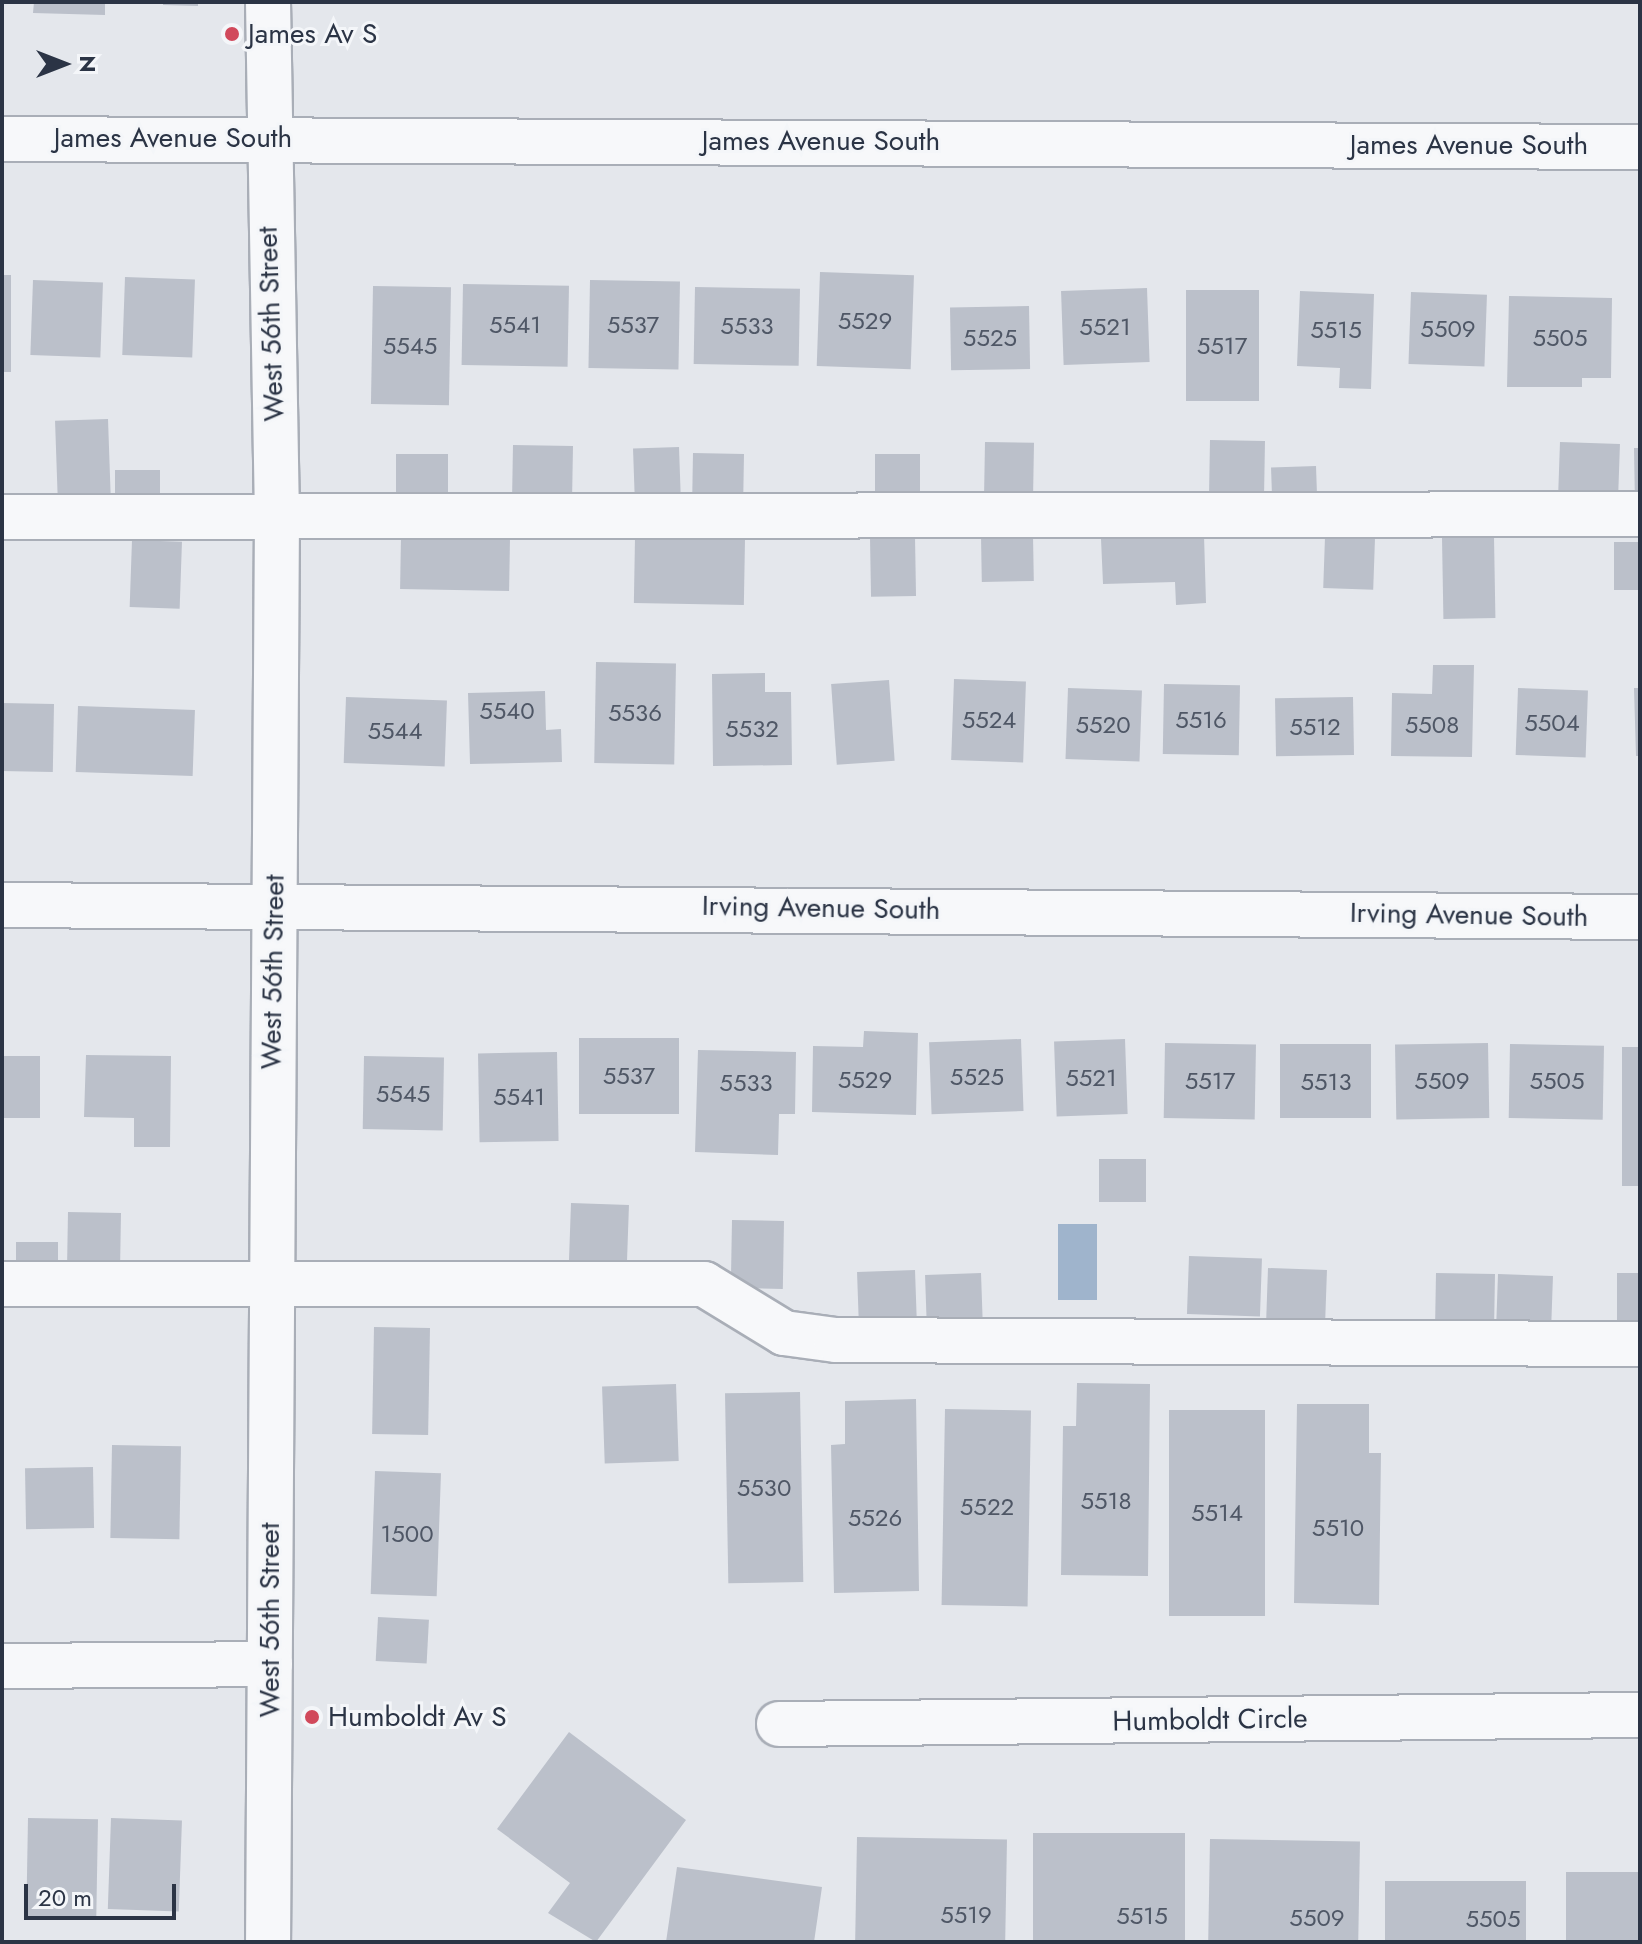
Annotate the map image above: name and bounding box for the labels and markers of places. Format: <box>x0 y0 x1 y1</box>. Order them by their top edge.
place label: James Av S <box>248 17 377 51</box>
marker: James Av S <box>223 25 241 43</box>
place label: Humboldt Av S <box>328 1700 506 1734</box>
marker: Humboldt Av S <box>303 1708 321 1726</box>

